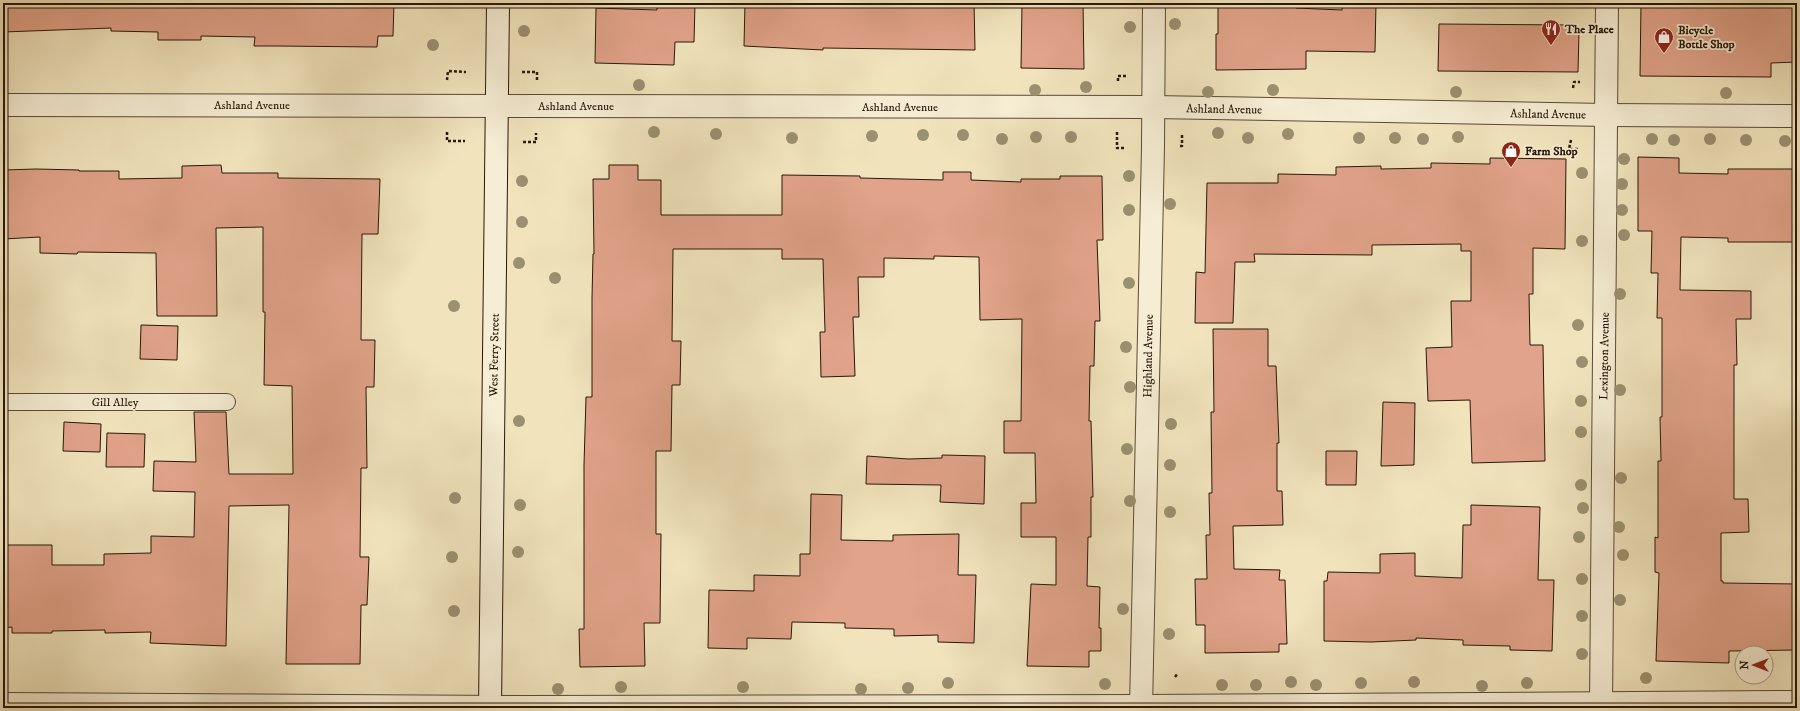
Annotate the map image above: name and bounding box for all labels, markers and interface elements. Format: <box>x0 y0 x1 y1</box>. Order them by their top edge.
restaurant icon: The Place <box>1540 18 1562 46</box>
place label: The Place <box>1564 22 1614 37</box>
place label: Bicycle Bottle Shop <box>1678 23 1735 52</box>
shop icon: Bicycle Bottle Shop <box>1653 26 1675 54</box>
street label: Ashland Avenue <box>214 98 290 113</box>
street label: Ashland Avenue <box>538 99 614 114</box>
street label: Ashland Avenue <box>862 100 938 115</box>
street label: Ashland Avenue <box>1186 101 1262 118</box>
street label: Ashland Avenue <box>1510 106 1586 123</box>
shop icon: Farm Shop <box>1500 140 1522 168</box>
place label: Farm Shop <box>1525 144 1578 159</box>
street label: Lexington Avenue <box>1596 312 1613 400</box>
street label: West Ferry Street <box>486 313 503 398</box>
street label: Highland Avenue <box>1140 314 1157 398</box>
street label: Gill Alley <box>92 395 139 410</box>
north arrow <box>1734 645 1774 685</box>
text: N <box>1738 660 1752 670</box>

